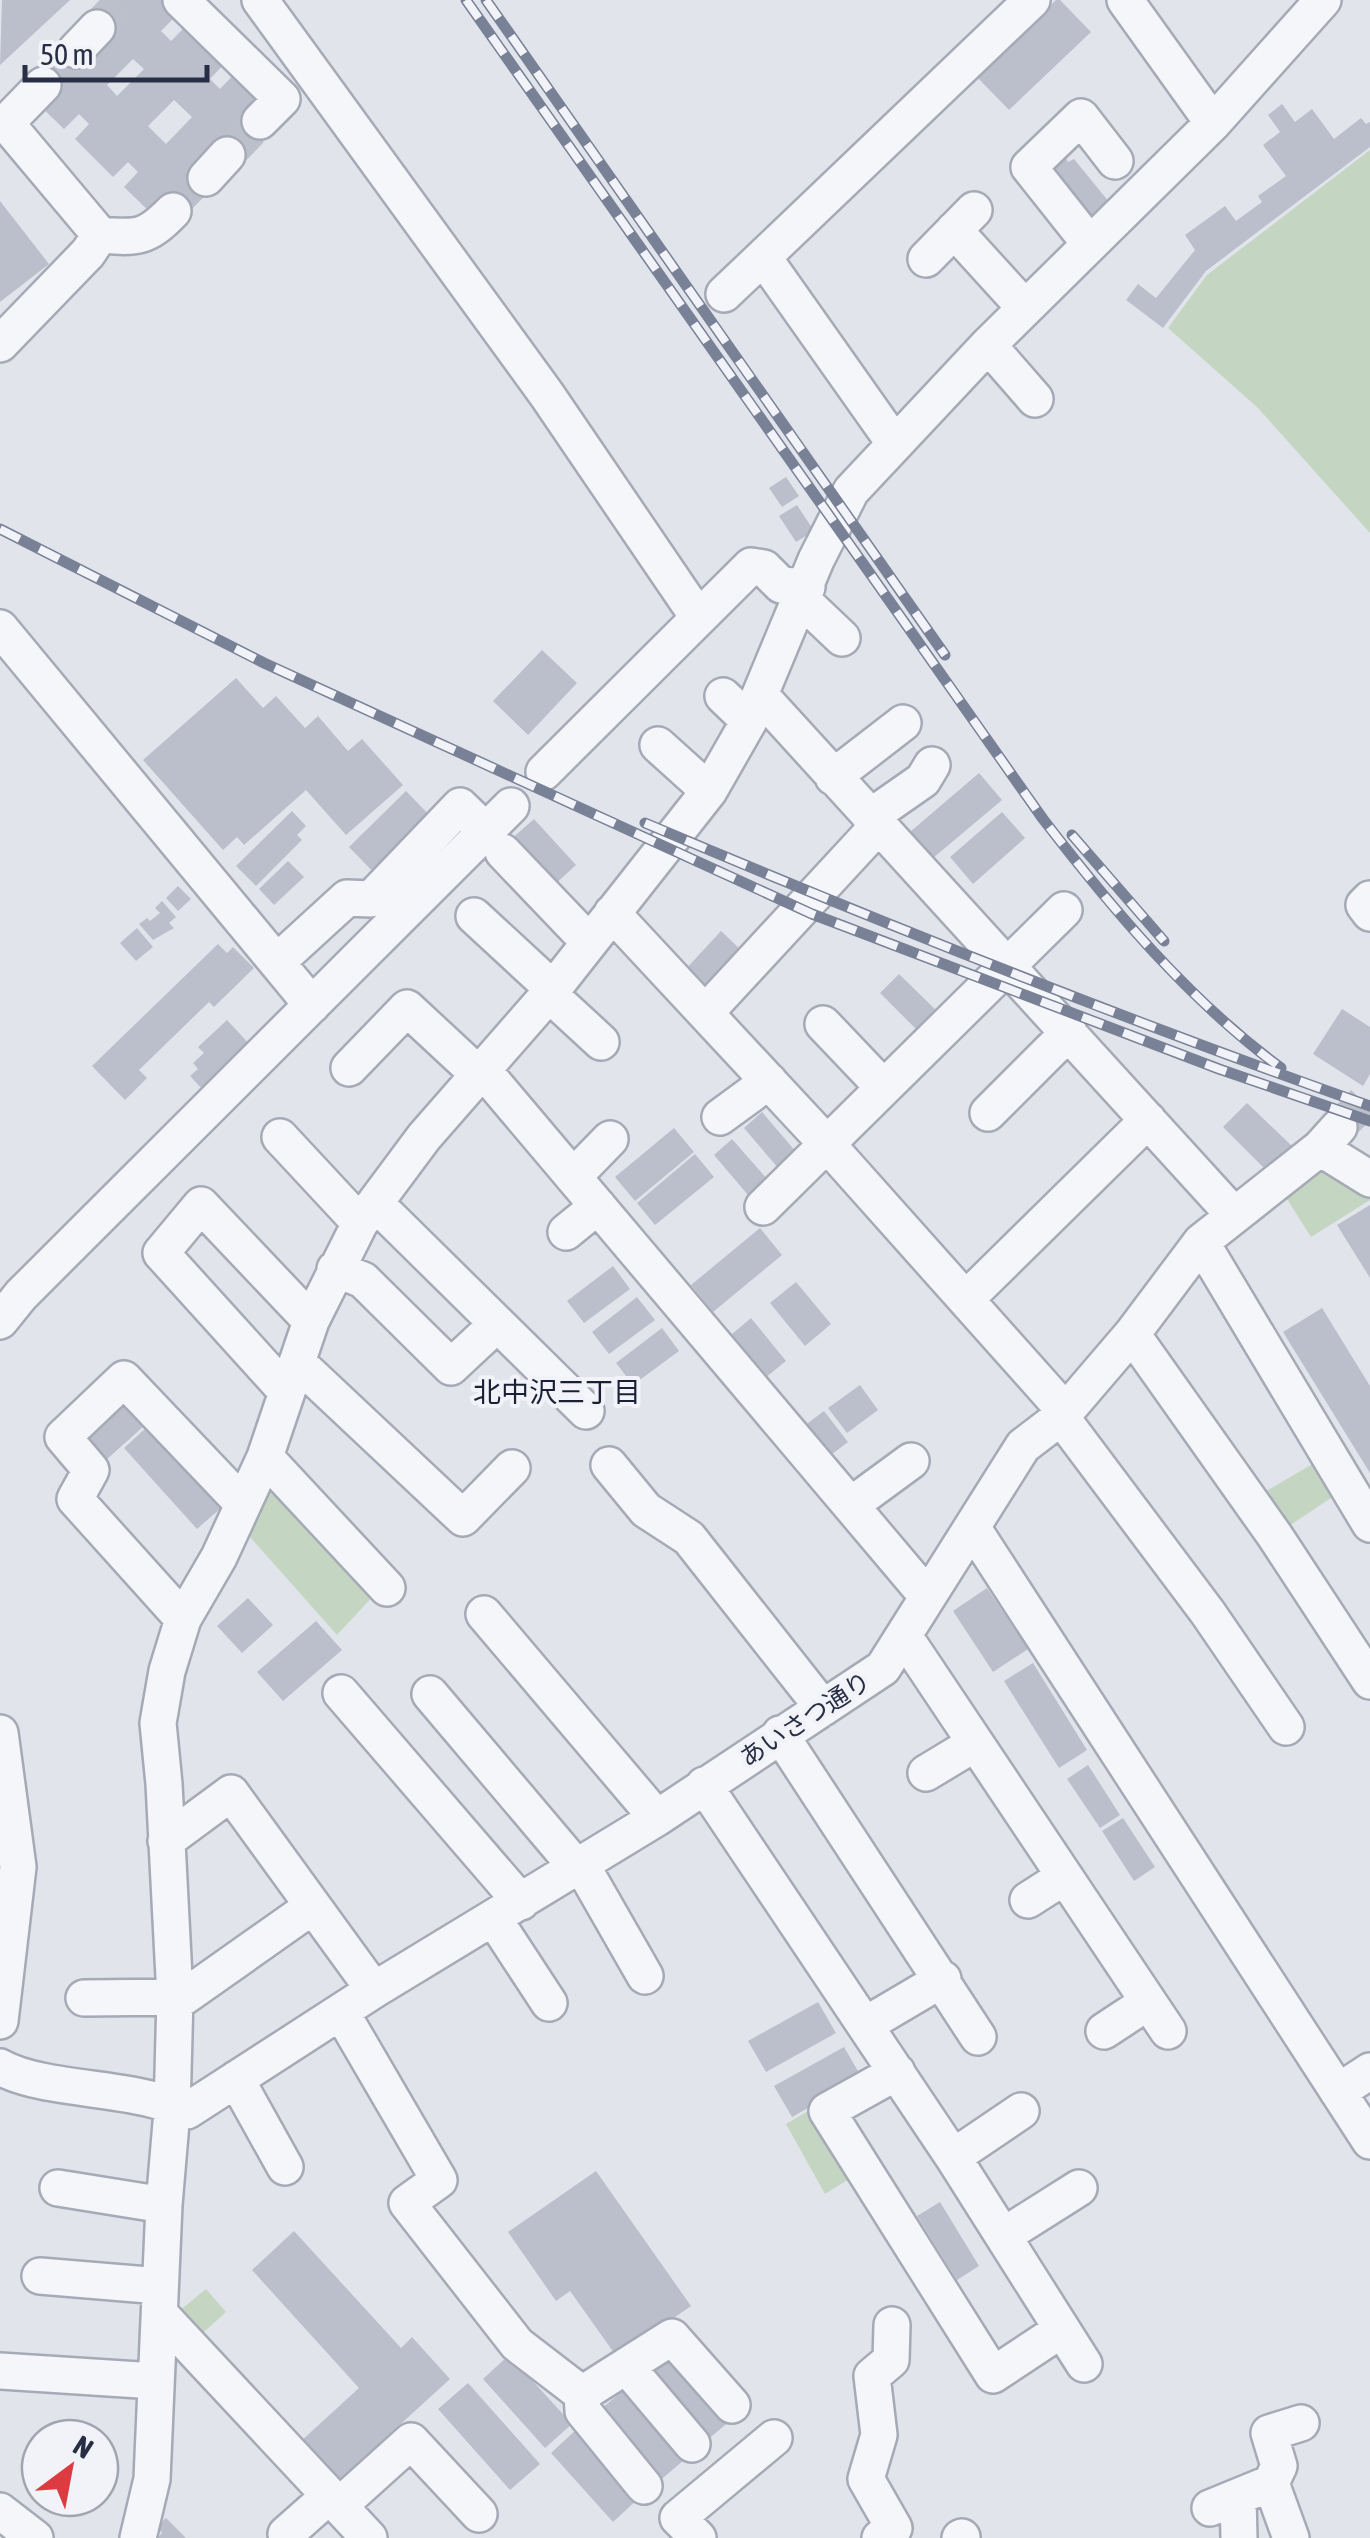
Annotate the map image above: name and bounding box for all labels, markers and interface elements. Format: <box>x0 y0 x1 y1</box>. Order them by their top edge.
scale bar <box>25 20 208 82</box>
text: 50 m <box>40 37 94 71</box>
district label: 北中沢三丁目 <box>473 1376 641 1408</box>
street label: あいさつ通り <box>734 1666 876 1772</box>
north arrow <box>20 2418 120 2518</box>
text: N <box>68 2429 99 2465</box>

